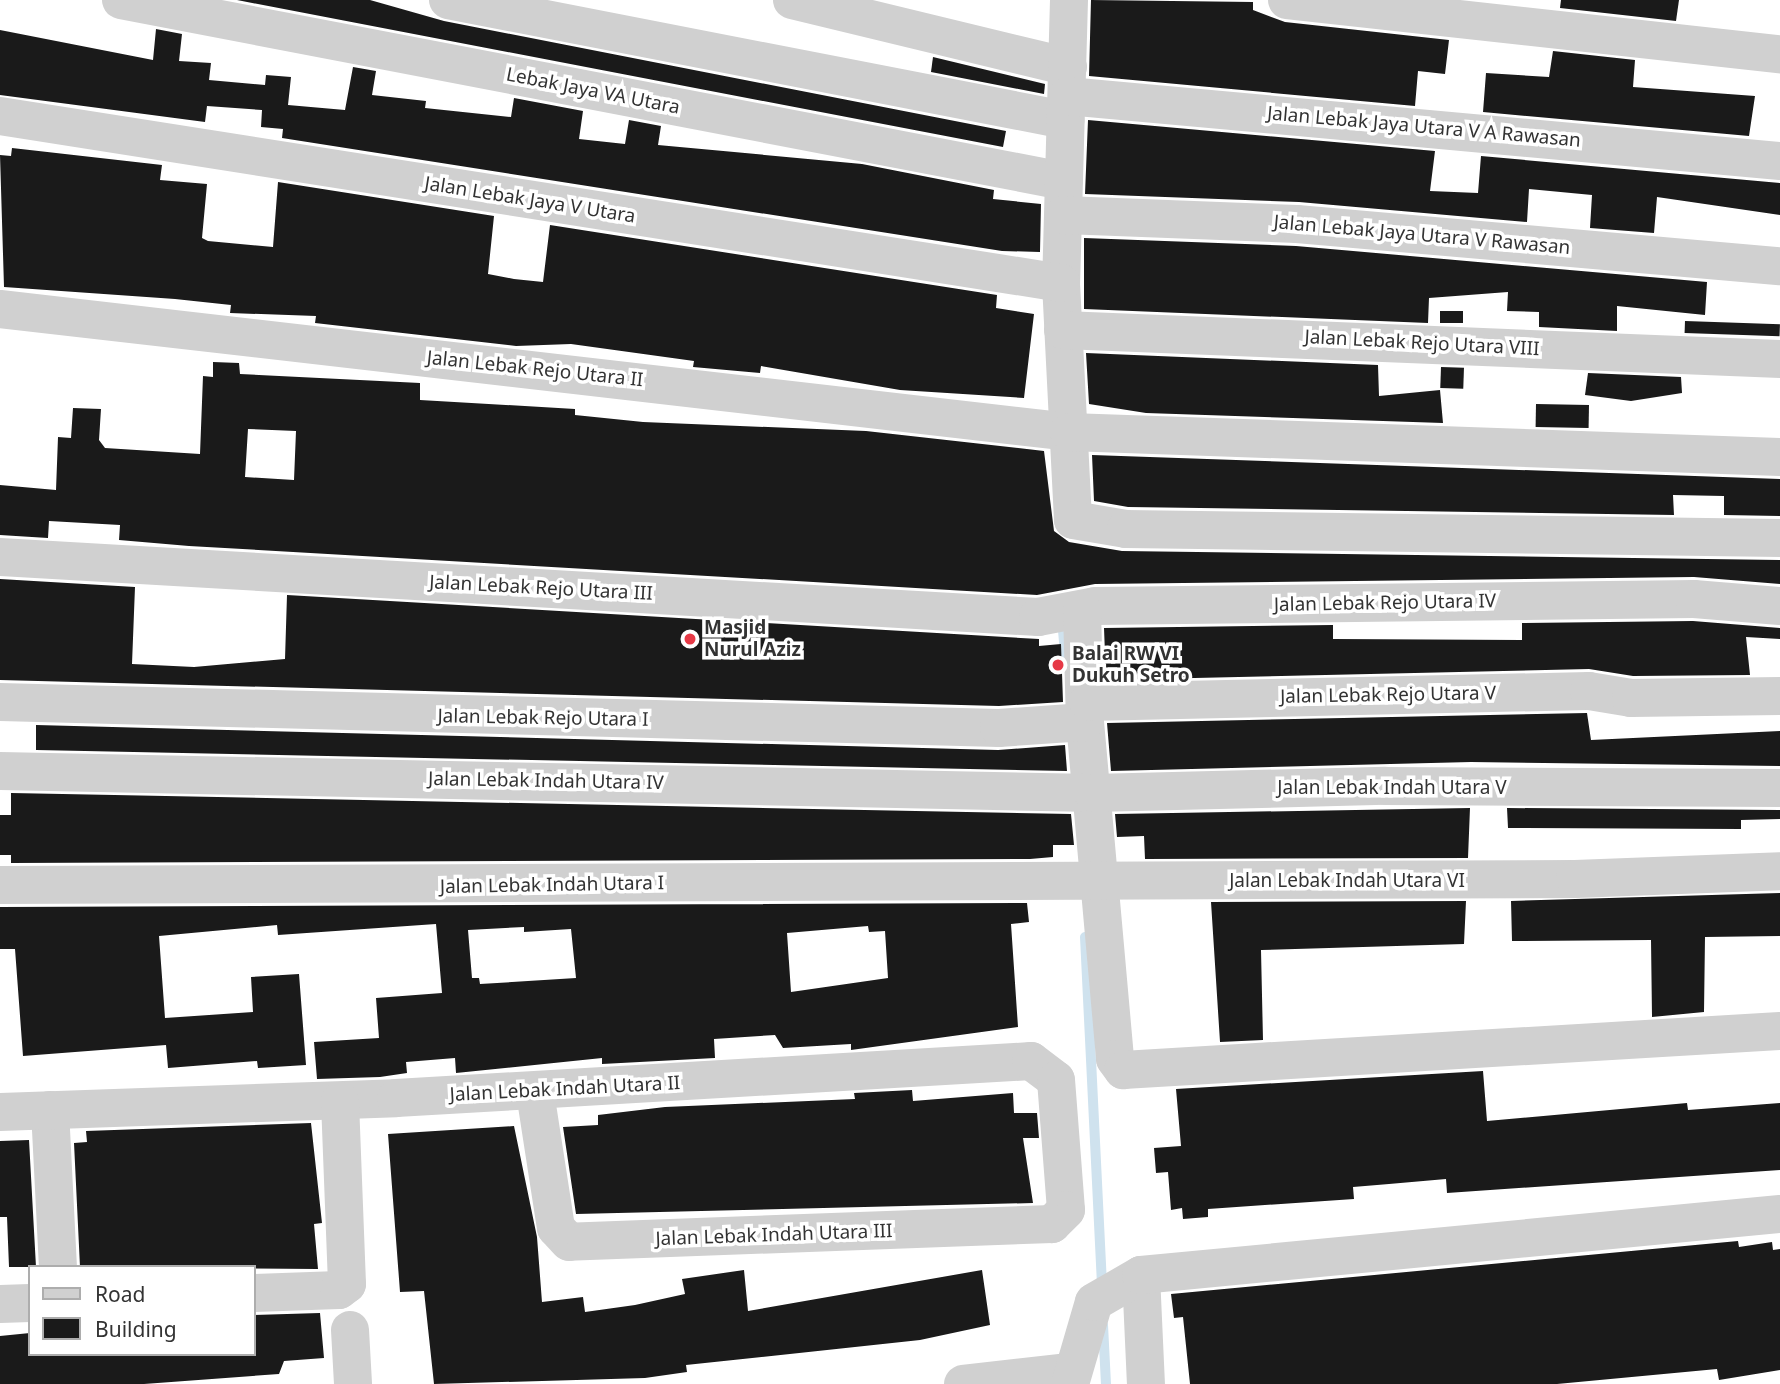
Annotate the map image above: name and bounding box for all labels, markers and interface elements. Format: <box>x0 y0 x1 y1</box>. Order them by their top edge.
street label: Lebak Jaya VA Utara <box>504 63 682 119</box>
street label: Jalan Lebak Jaya Utara V A Rawasan <box>1266 102 1582 152</box>
street label: Jalan Lebak Jaya V Utara <box>423 172 637 228</box>
street label: Jalan Lebak Jaya Utara V Rawasan <box>1273 211 1571 259</box>
street label: Jalan Lebak Rejo Utara VIII <box>1304 325 1540 361</box>
street label: Jalan Lebak Rejo Utara II <box>426 346 644 392</box>
street label: Jalan Lebak Rejo Utara III <box>429 571 653 605</box>
street label: Jalan Lebak Rejo Utara IV <box>1274 590 1496 616</box>
place label: Masjid Nurul Aziz <box>704 617 801 661</box>
marker: Masjid Nurul Aziz <box>682 631 698 647</box>
place label: Balai RW VI Dukuh Setro <box>1072 643 1190 687</box>
marker: Balai RW VI Dukuh Setro <box>1050 657 1066 673</box>
street label: Jalan Lebak Rejo Utara V <box>1280 682 1496 708</box>
street label: Jalan Lebak Rejo Utara I <box>437 705 649 731</box>
street label: Jalan Lebak Indah Utara IV <box>428 768 664 794</box>
street label: Jalan Lebak Indah Utara V <box>1277 777 1507 799</box>
street label: Jalan Lebak Indah Utara VI <box>1229 870 1465 892</box>
street label: Jalan Lebak Indah Utara I <box>440 872 664 898</box>
street label: Jalan Lebak Indah Utara II <box>449 1072 681 1106</box>
street label: Jalan Lebak Indah Utara III <box>655 1219 893 1251</box>
legend <box>28 1265 256 1356</box>
text: Road <box>95 1280 145 1308</box>
text: Building <box>95 1315 177 1343</box>

